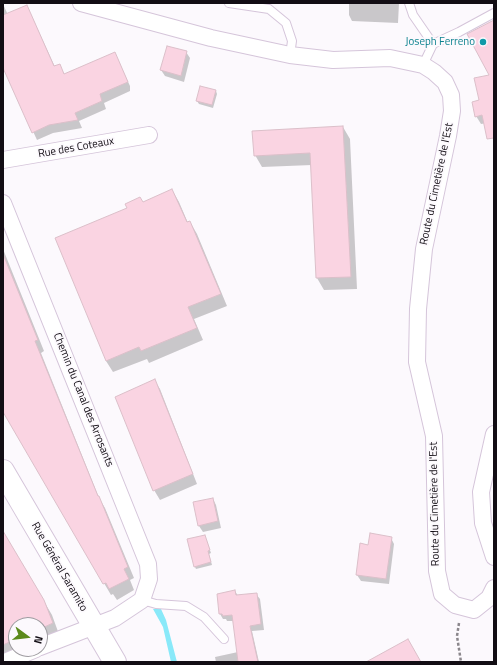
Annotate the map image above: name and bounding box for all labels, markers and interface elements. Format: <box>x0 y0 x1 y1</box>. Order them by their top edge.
place label: Joseph Ferreno <box>405 35 475 49</box>
marker: Joseph Ferreno <box>478 37 488 47</box>
street label: Route du Cimetière de l'Est <box>418 122 456 246</box>
street label: Rue des Coteaux <box>37 135 115 161</box>
street label: Chemin du Canal des Arrosants <box>50 331 116 469</box>
street label: Route du Cimetière de l'Est <box>427 442 443 566</box>
street label: Rue Général Saramito <box>28 520 90 614</box>
north arrow <box>8 617 48 657</box>
text: N <box>30 634 47 646</box>

